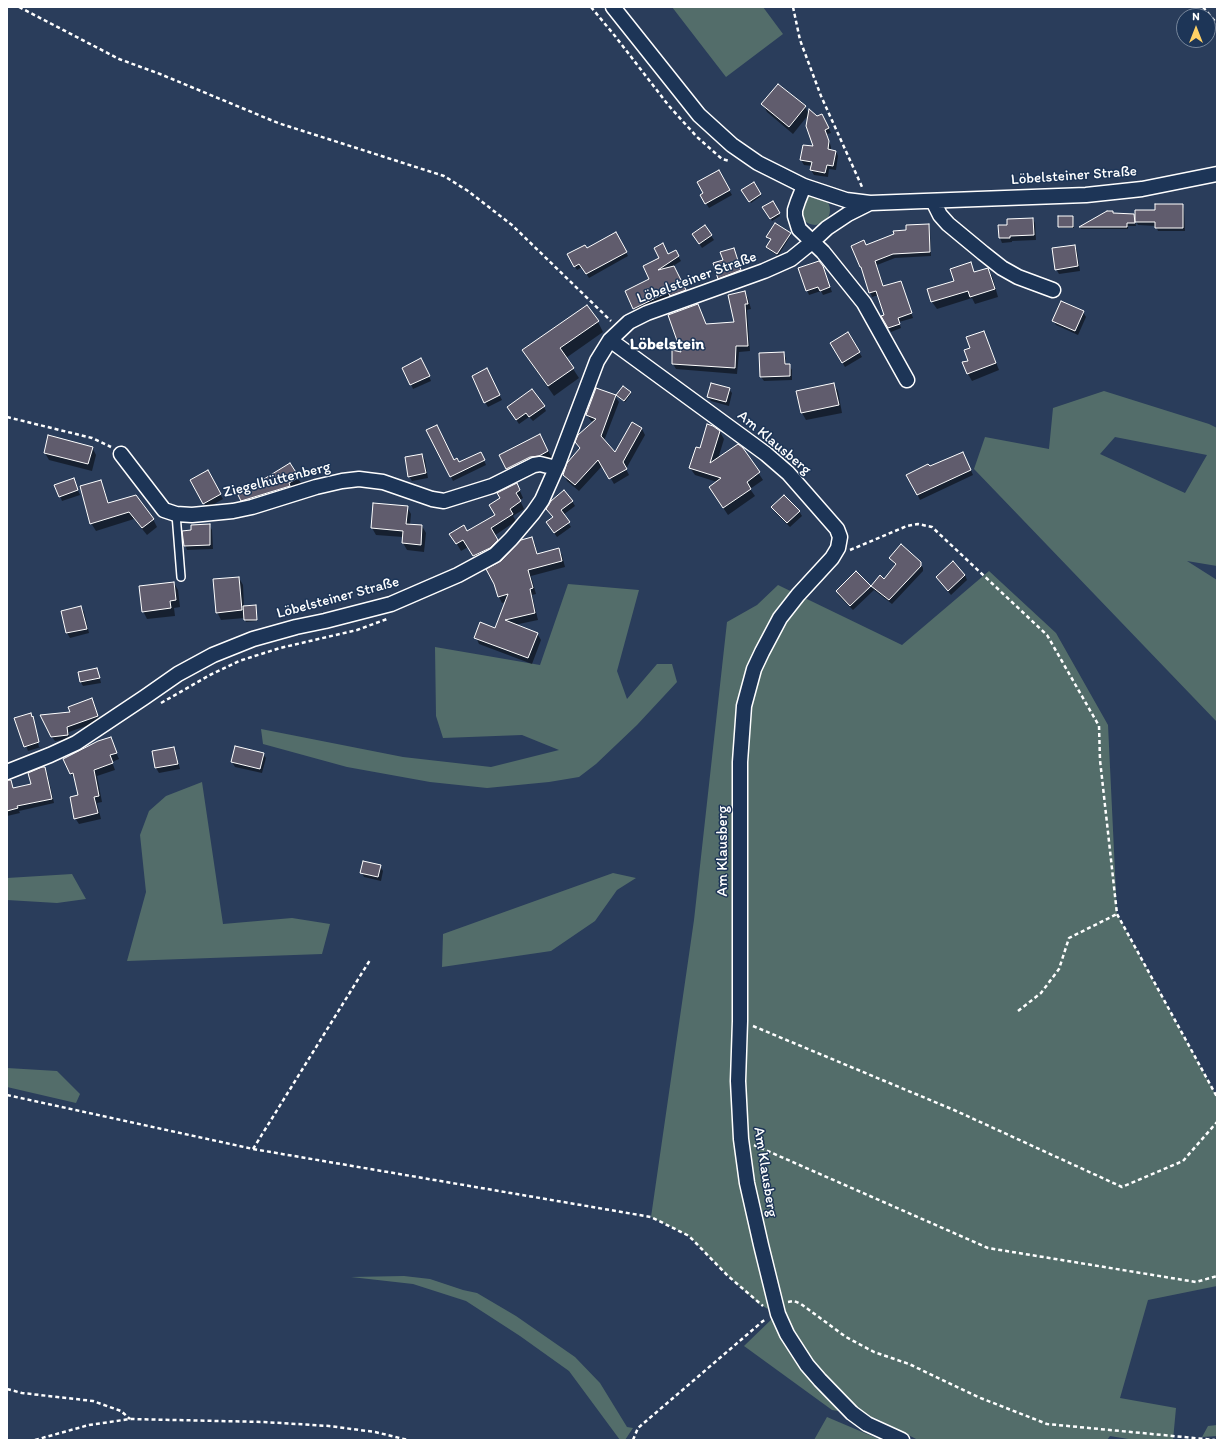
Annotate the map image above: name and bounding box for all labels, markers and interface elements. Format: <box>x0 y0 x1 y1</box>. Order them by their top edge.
north arrow <box>1176 8 1216 48</box>
text: N <box>1192 10 1200 23</box>
street label: Löbelsteiner Straße <box>1010 163 1138 189</box>
street label: Löbelsteiner Straße <box>635 248 759 308</box>
district label: Löbelstein <box>630 335 704 355</box>
street label: Am Klausberg <box>733 407 815 479</box>
street label: Ziegelhüttenberg <box>222 458 332 502</box>
street label: Löbelsteiner Straße <box>275 573 401 623</box>
street label: Am Klausberg <box>714 806 732 896</box>
street label: Am Klausberg <box>749 1126 781 1218</box>

